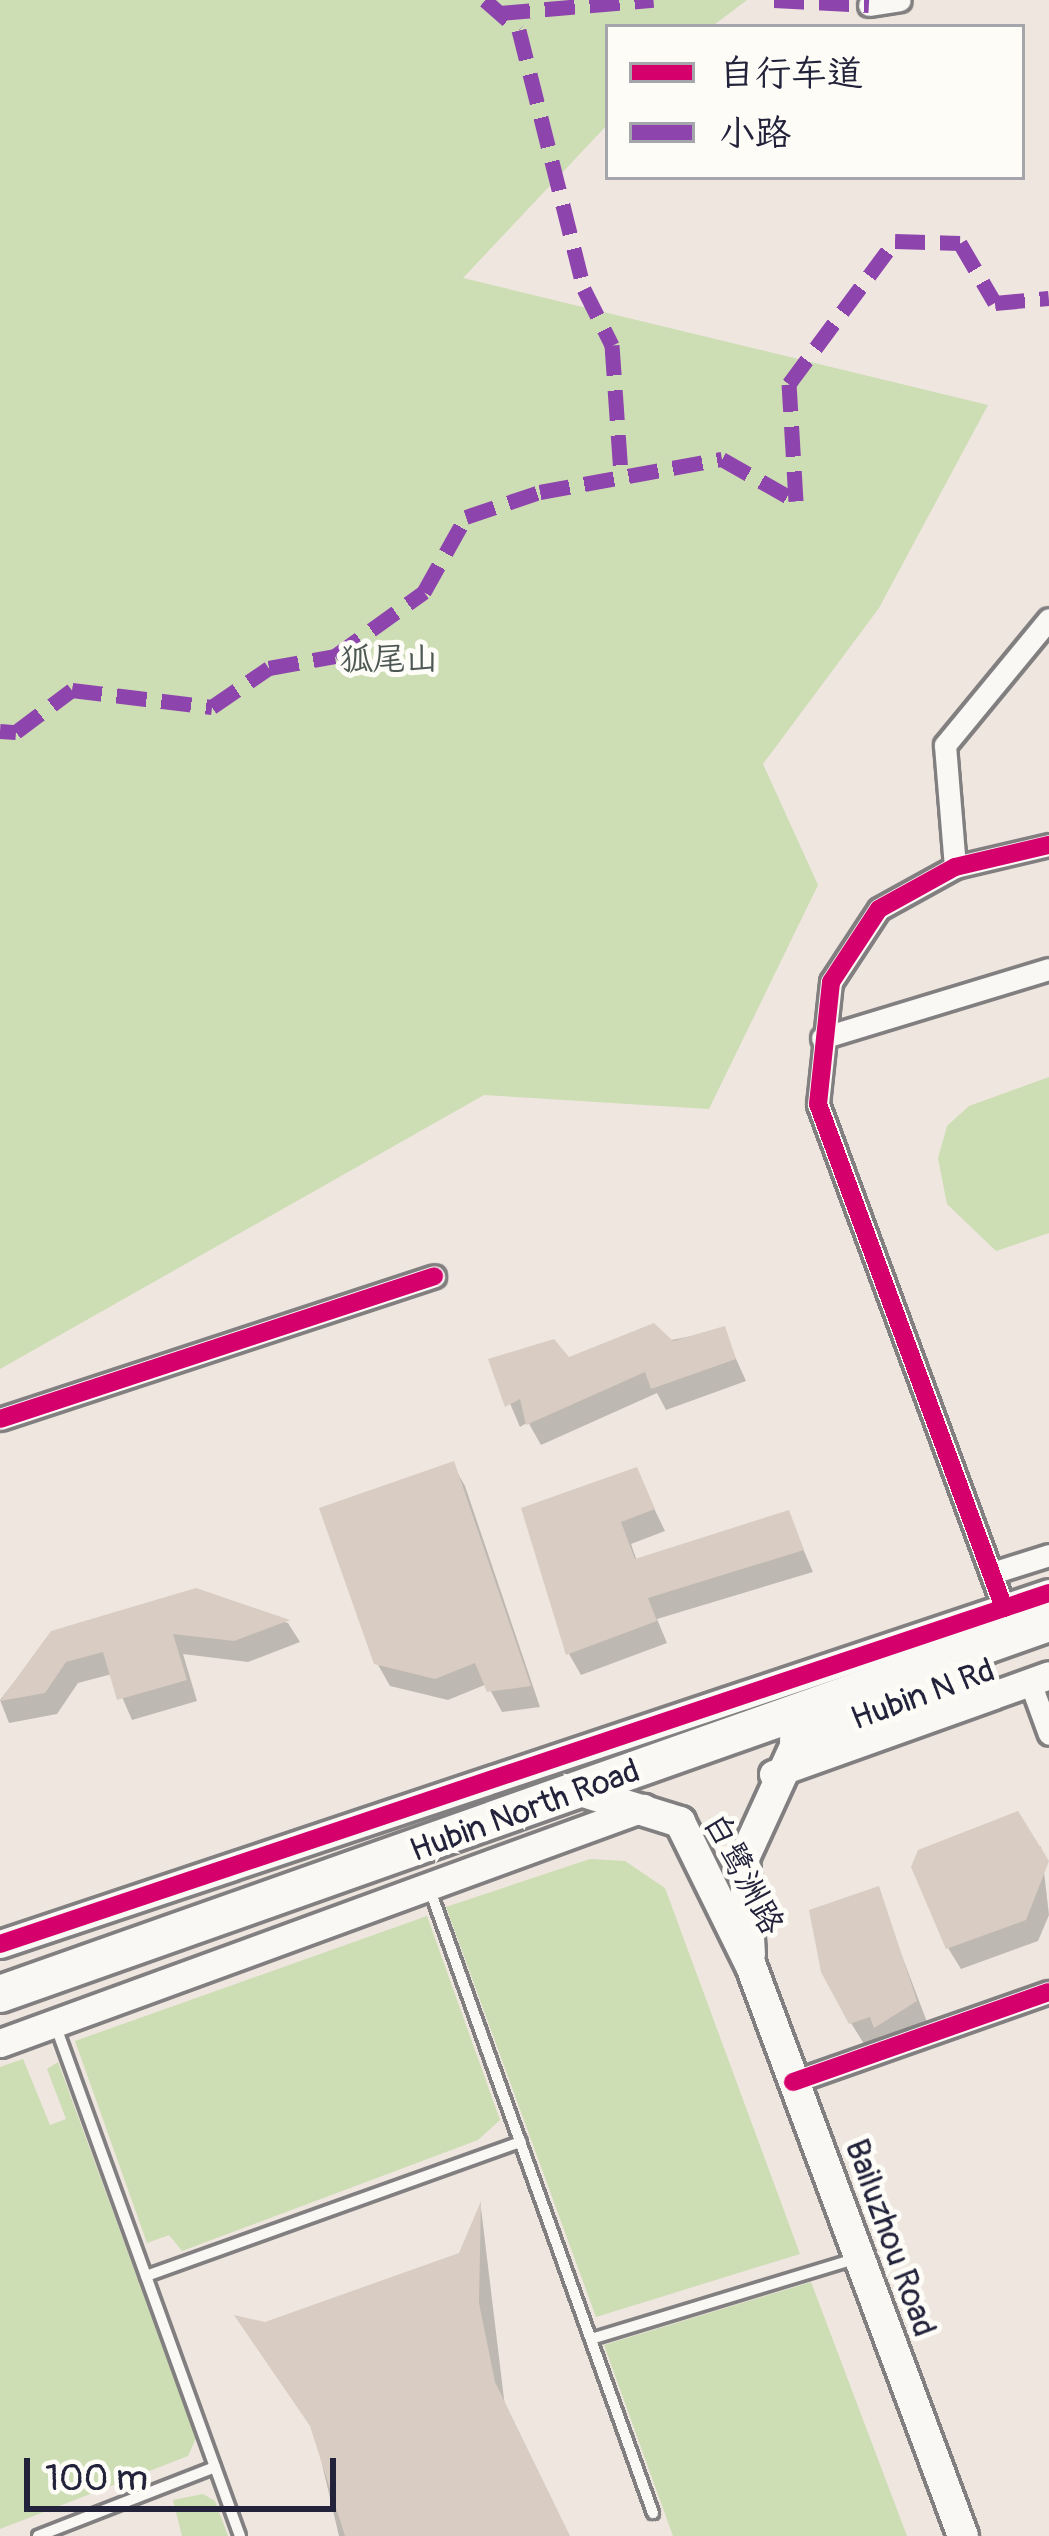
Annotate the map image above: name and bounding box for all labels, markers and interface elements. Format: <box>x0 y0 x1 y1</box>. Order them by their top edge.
legend <box>605 24 1025 180</box>
text: 自行车道 <box>719 51 863 96</box>
text: 小路 <box>719 111 791 156</box>
park label: 狐尾山 <box>340 640 438 680</box>
street label: Hubin N Rd <box>846 1651 1000 1739</box>
street label: Hubin North Road <box>405 1751 645 1871</box>
street label: 白鹭洲路 <box>695 1806 791 1942</box>
street label: Bailuzhou Road <box>836 2134 944 2342</box>
scale bar <box>30 2434 342 2508</box>
text: 100 m <box>45 2456 148 2501</box>

